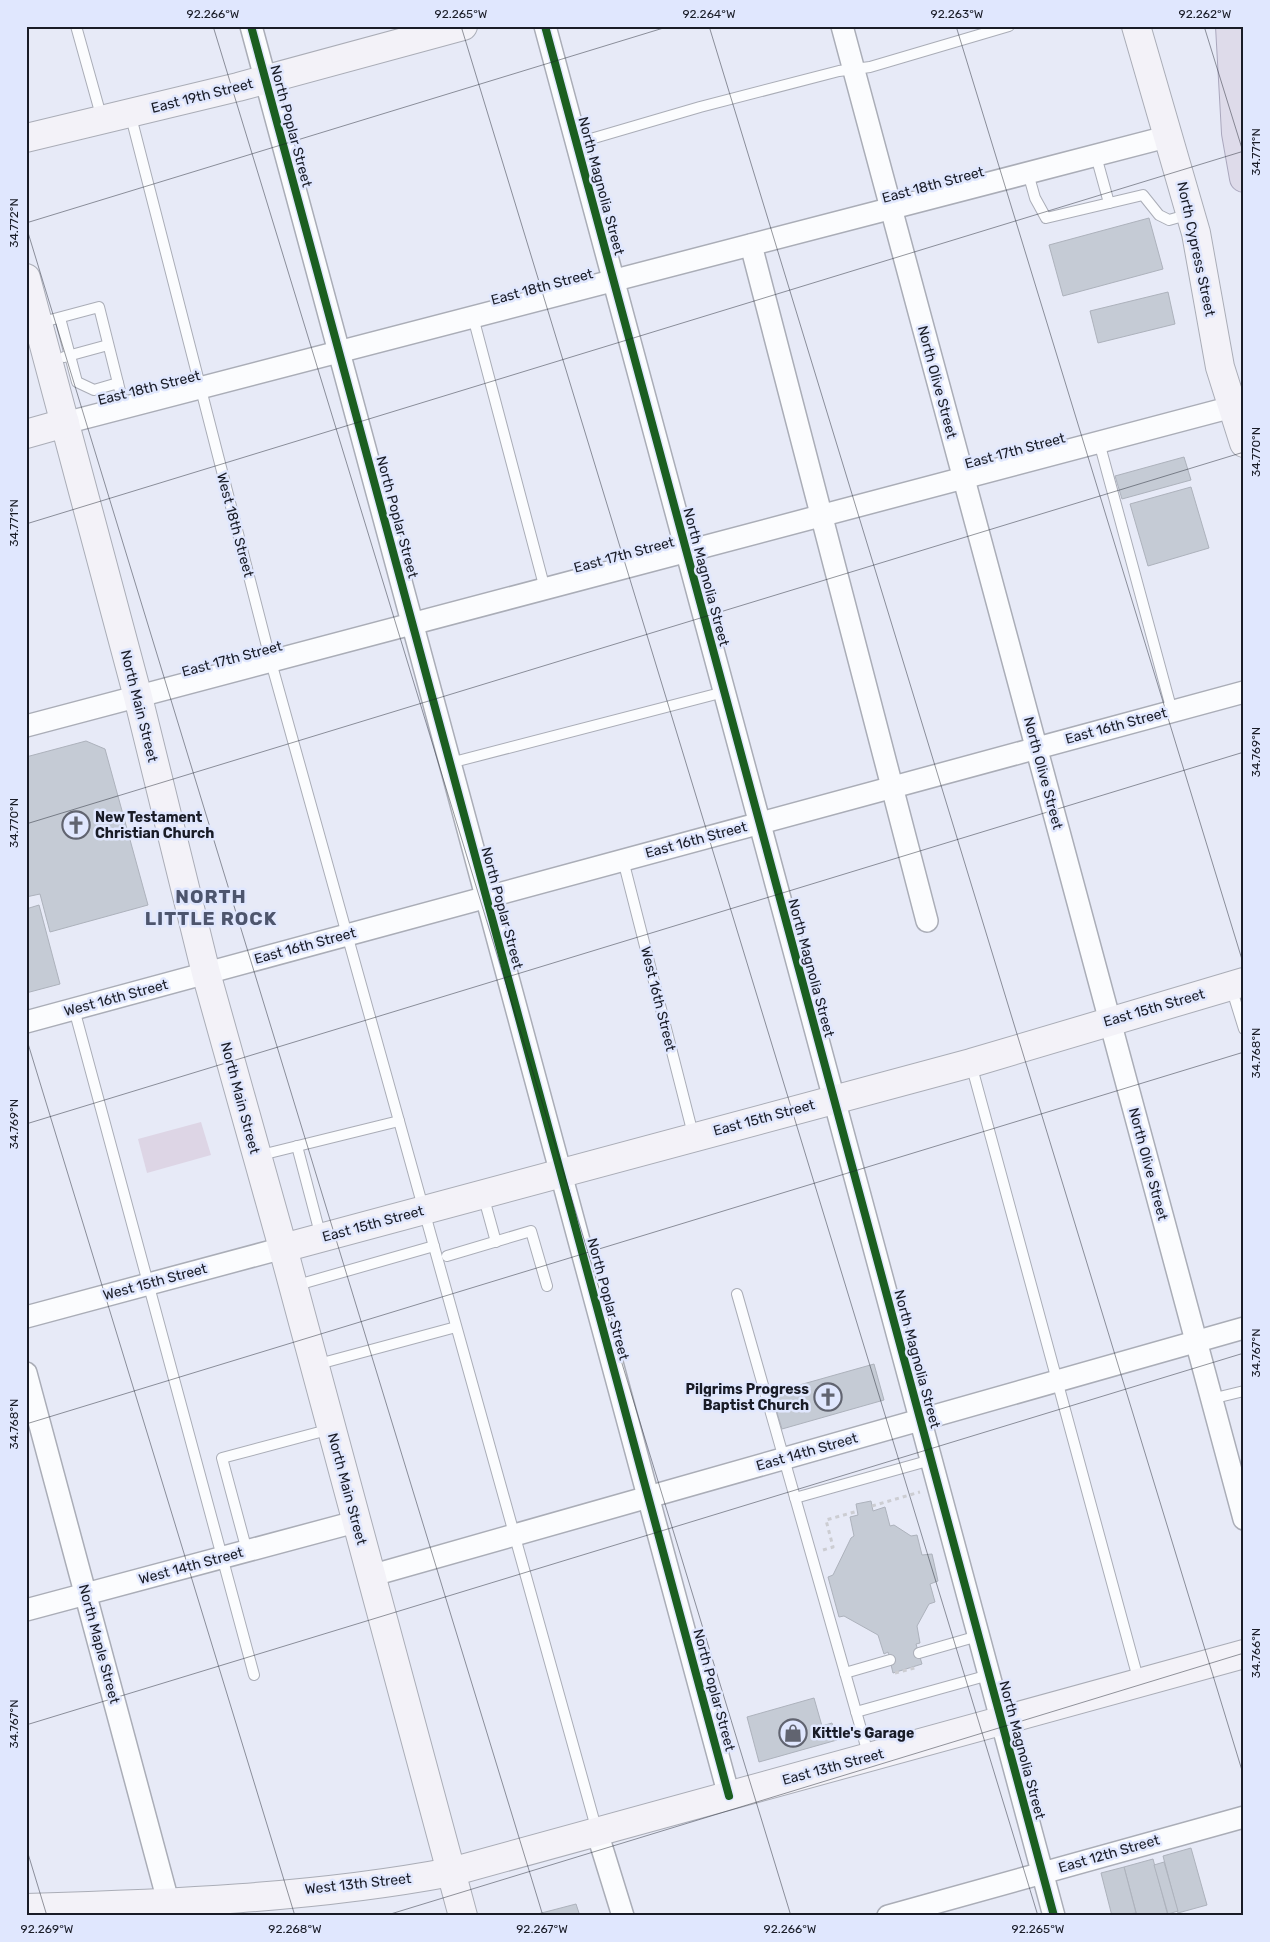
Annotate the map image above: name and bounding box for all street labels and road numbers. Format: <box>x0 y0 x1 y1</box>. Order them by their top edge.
street label: North Poplar Street <box>267 63 316 189</box>
street label: East 19th Street <box>149 75 255 117</box>
street label: North Magnolia Street <box>574 115 628 258</box>
street label: East 18th Street <box>880 163 986 207</box>
street label: North Cypress Street <box>1173 180 1219 318</box>
street label: East 18th Street <box>489 265 595 309</box>
street label: North Olive Street <box>914 324 960 441</box>
street label: East 18th Street <box>96 367 203 409</box>
street label: East 17th Street <box>963 429 1068 473</box>
street label: North Poplar Street <box>373 454 422 580</box>
street label: West 18th Street <box>213 471 257 580</box>
street label: North Magnolia Street <box>679 506 733 649</box>
street label: East 17th Street <box>572 533 677 577</box>
street label: East 17th Street <box>180 637 285 681</box>
street label: North Main Street <box>117 648 161 764</box>
street label: East 16th Street <box>1063 704 1169 748</box>
street label: North Olive Street <box>1020 715 1066 832</box>
street label: East 16th Street <box>643 818 749 862</box>
street label: North Poplar Street <box>478 845 527 971</box>
street label: North Magnolia Street <box>784 897 838 1040</box>
street label: East 16th Street <box>252 924 358 968</box>
street label: West 16th Street <box>637 945 679 1054</box>
street label: West 16th Street <box>62 976 170 1020</box>
street label: East 15th Street <box>1101 985 1207 1031</box>
street label: North Main Street <box>217 1040 263 1156</box>
street label: East 15th Street <box>711 1096 817 1140</box>
street label: North Olive Street <box>1125 1106 1171 1223</box>
street label: East 15th Street <box>320 1202 426 1246</box>
street label: North Poplar Street <box>584 1236 633 1362</box>
street label: West 15th Street <box>101 1260 209 1304</box>
street label: North Magnolia Street <box>890 1288 944 1431</box>
street label: East 14th Street <box>754 1429 860 1475</box>
street label: North Main Street <box>324 1431 370 1547</box>
street label: West 14th Street <box>137 1544 246 1588</box>
street label: North Maple Street <box>75 1582 123 1706</box>
street label: North Poplar Street <box>690 1627 739 1753</box>
street label: North Magnolia Street <box>995 1679 1049 1822</box>
street label: East 13th Street <box>780 1745 886 1789</box>
street label: East 12th Street <box>1056 1831 1162 1877</box>
street label: West 13th Street <box>304 1870 413 1898</box>

